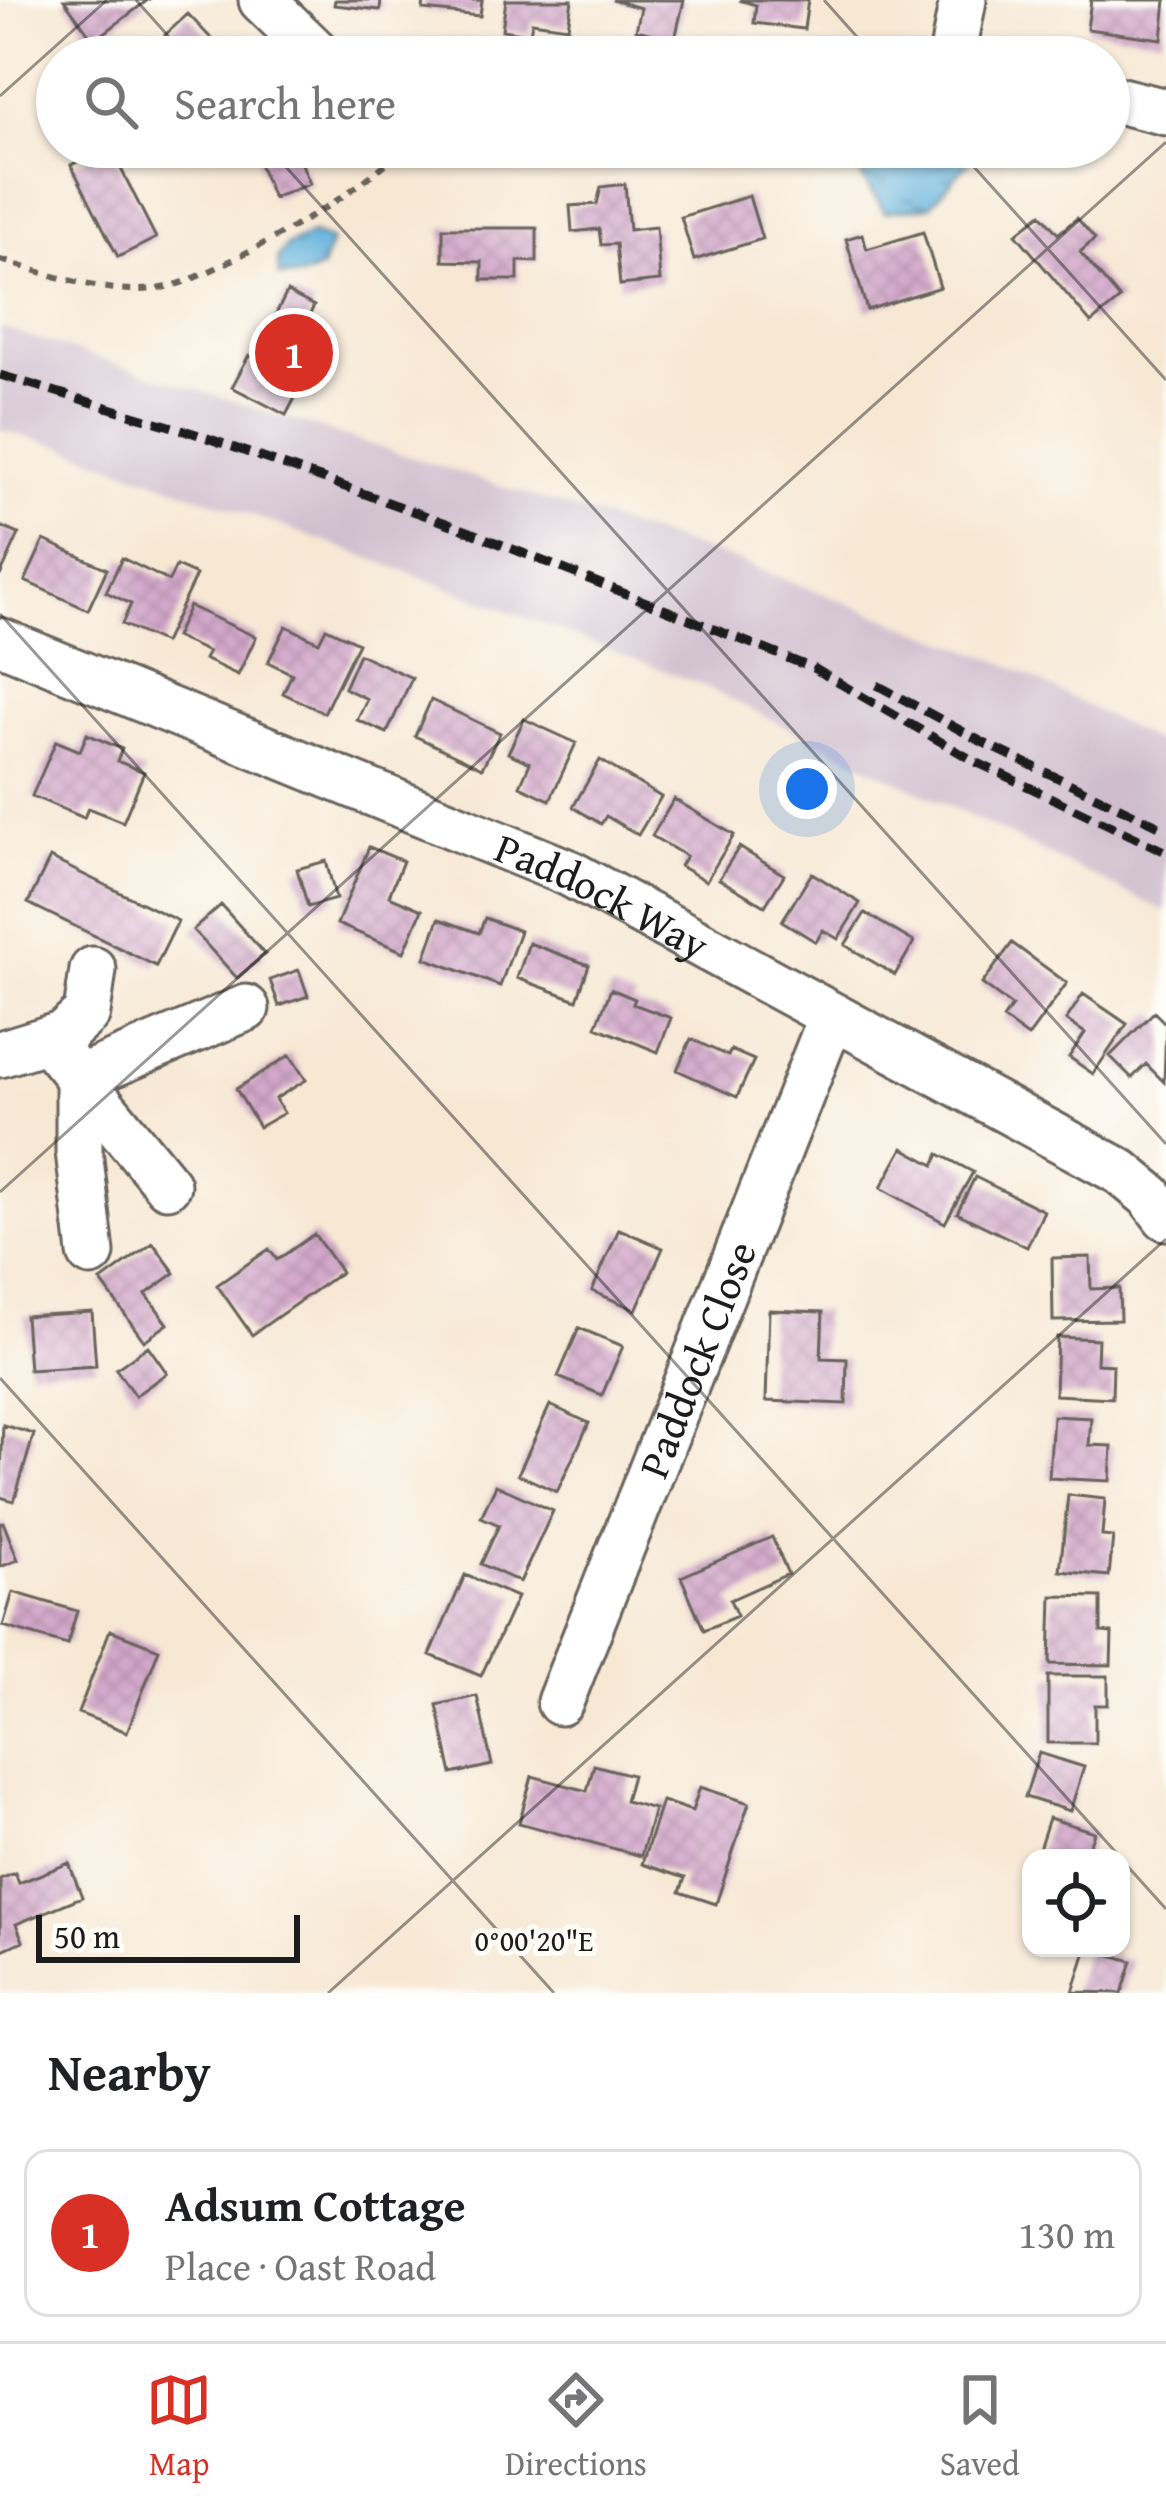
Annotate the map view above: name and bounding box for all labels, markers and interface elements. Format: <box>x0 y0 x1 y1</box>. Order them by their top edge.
search box <box>36 36 1130 168</box>
icon: search <box>78 69 144 135</box>
text: Search here <box>174 70 396 135</box>
pin: 1 <box>255 308 333 398</box>
your location <box>777 759 837 819</box>
street label: Paddock Way <box>487 816 720 974</box>
street label: Paddock Close <box>622 1232 770 1486</box>
map controls <box>1022 1849 1130 1957</box>
button: locate <box>1022 1849 1130 1957</box>
scale bar <box>36 1909 300 1962</box>
text: 50 m <box>54 1912 120 1960</box>
text: 0°00'20"E <box>474 1918 594 1962</box>
text: Nearby <box>48 2034 211 2109</box>
text: Adsum Cottage <box>165 2172 466 2237</box>
text: 1 <box>80 2205 100 2262</box>
text: 130 m <box>1018 2205 1115 2262</box>
text: Place · Oast Road <box>165 2237 436 2294</box>
tab: Map <box>146 2367 212 2487</box>
tab: Directions <box>505 2367 647 2487</box>
tab: Saved <box>940 2367 1020 2487</box>

